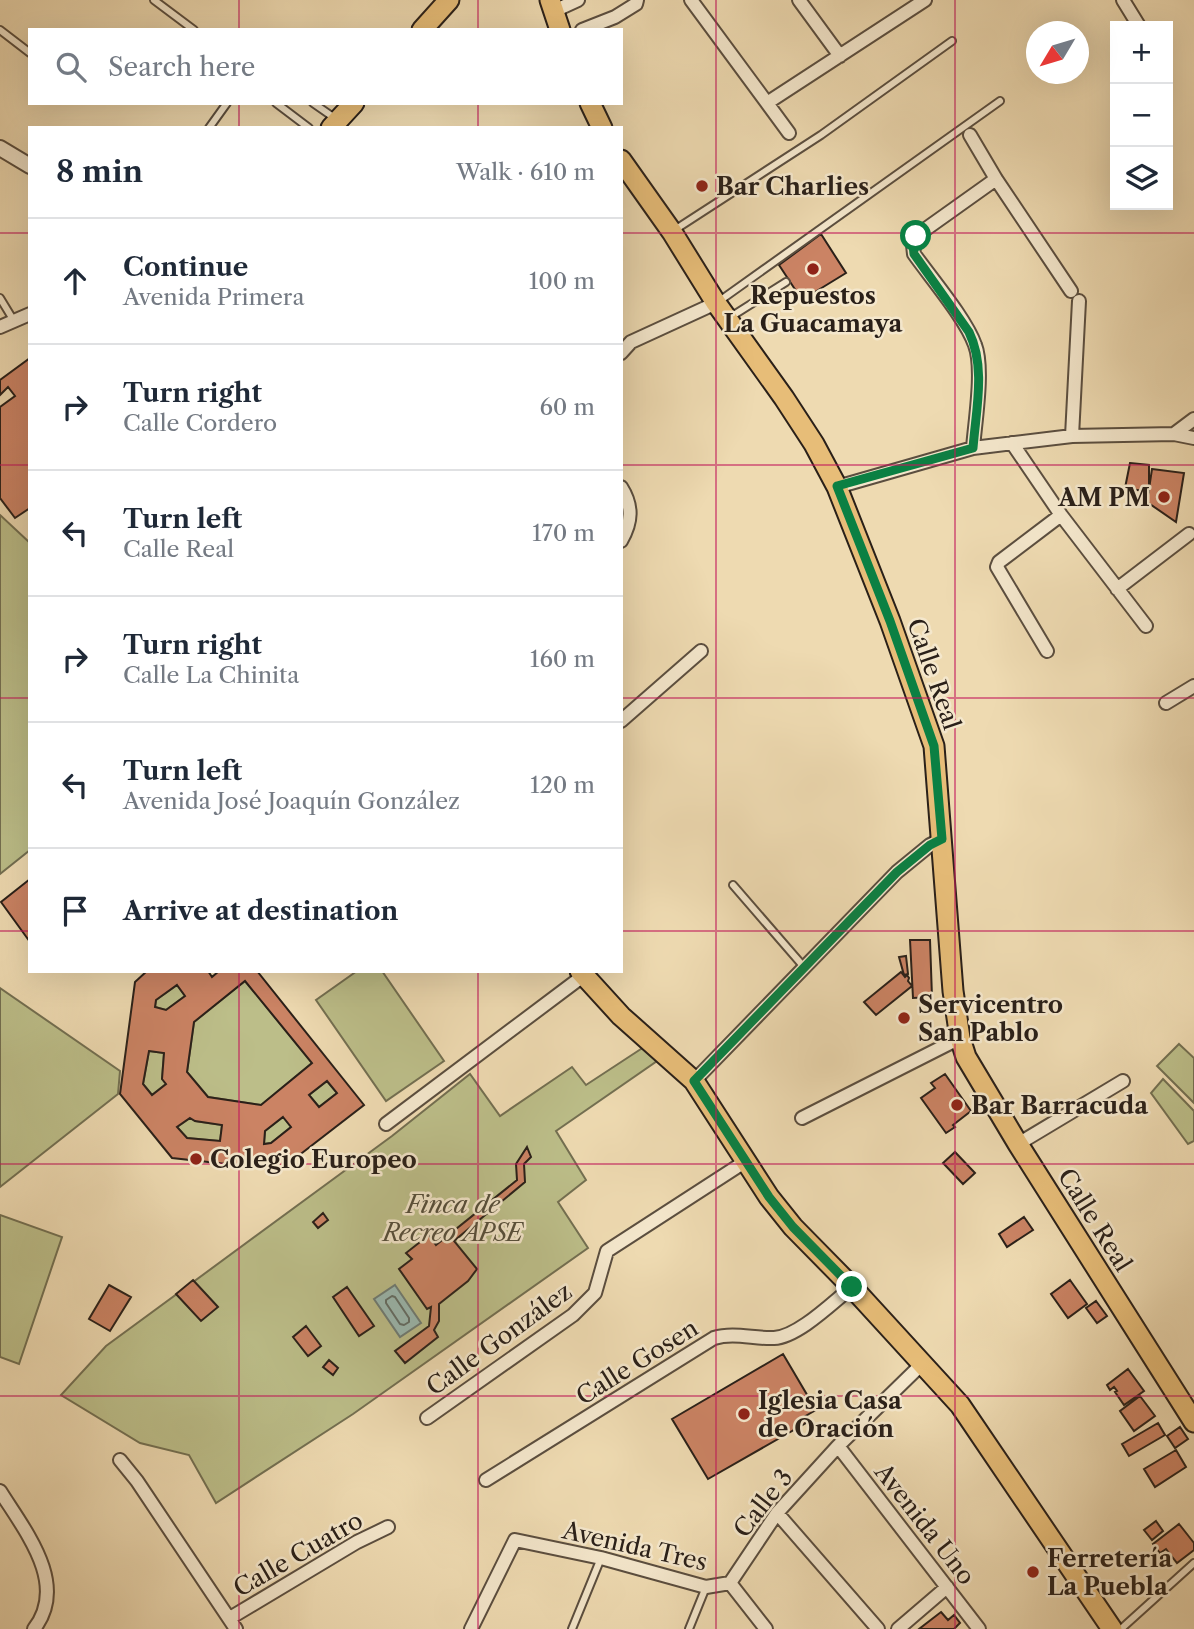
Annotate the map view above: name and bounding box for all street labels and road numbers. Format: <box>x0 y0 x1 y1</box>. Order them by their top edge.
street label: Calle Real <box>901 614 967 734</box>
street label: Calle Real <box>1052 1163 1138 1277</box>
street label: Calle González <box>421 1277 577 1401</box>
street label: Calle Gosen <box>571 1313 703 1411</box>
street label: Avenida Uno <box>868 1457 981 1590</box>
street label: Calle 3 <box>727 1463 799 1543</box>
street label: Calle Cuatro <box>228 1505 368 1603</box>
street label: Avenida Tres <box>559 1515 710 1577</box>

